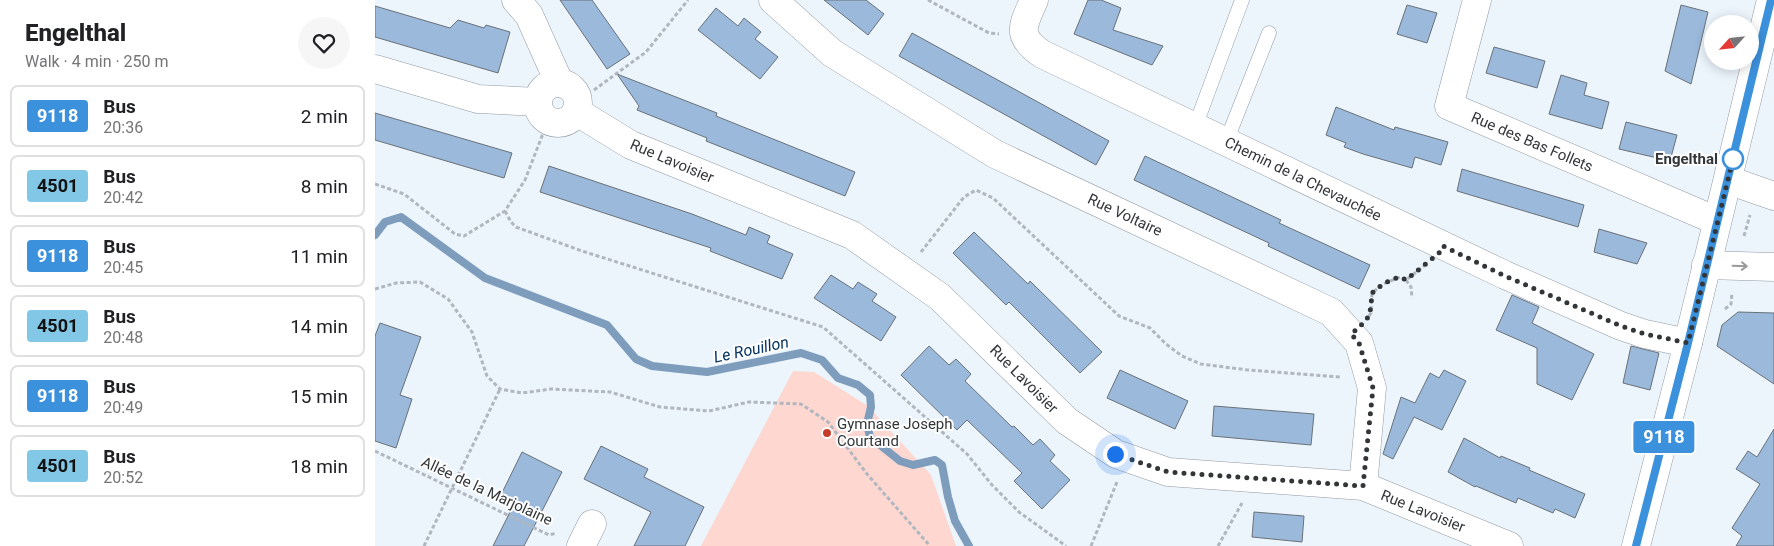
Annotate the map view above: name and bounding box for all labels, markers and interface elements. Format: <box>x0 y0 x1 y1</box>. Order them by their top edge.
north arrow <box>1704 15 1759 70</box>
map controls <box>1704 15 1759 70</box>
button: heart <box>298 17 350 69</box>
text: Engelthal <box>25 19 126 47</box>
text: Walk · 4 min · 250 m <box>25 52 169 71</box>
text: Bus <box>103 95 136 118</box>
text: 9118 <box>37 105 78 126</box>
text: 2 min <box>301 105 348 128</box>
street label: Rue des Bas Follets <box>1468 108 1596 176</box>
text: 20:36 <box>103 118 143 137</box>
street label: Chemin de la Chevauchée <box>1222 133 1384 225</box>
street label: Rue Lavoisier <box>627 135 717 187</box>
marker: Engelthal <box>1722 148 1744 170</box>
place label: Engelthal <box>1655 150 1718 168</box>
text: Bus <box>103 165 136 188</box>
text: 4501 <box>37 175 78 196</box>
text: 8 min <box>301 175 348 198</box>
text: 20:42 <box>103 188 143 207</box>
street label: Rue Voltaire <box>1085 190 1165 240</box>
text: Bus <box>103 235 136 258</box>
text: 9118 <box>37 245 78 266</box>
text: 11 min <box>290 245 348 268</box>
text: 20:45 <box>103 258 143 277</box>
one-way arrow <box>1732 261 1748 270</box>
text: Bus <box>103 305 136 328</box>
text: 4501 <box>37 315 78 336</box>
text: 14 min <box>290 315 348 338</box>
text: 20:48 <box>103 328 143 347</box>
water label: Le Rouillon <box>712 332 790 367</box>
street label: Rue Lavoisier <box>986 341 1062 417</box>
text: Bus <box>103 375 136 398</box>
text: 9118 <box>37 385 78 406</box>
text: 15 min <box>290 385 348 408</box>
text: 20:49 <box>103 398 143 417</box>
place label: Gymnase Joseph Courtand <box>837 415 953 450</box>
line badge: 9118 <box>1629 421 1699 453</box>
text: 9118 <box>1643 426 1685 447</box>
marker: Gymnase Joseph Courtand <box>821 427 833 439</box>
your location <box>1103 442 1128 467</box>
text: Bus <box>103 445 136 468</box>
street label: Allée de la Marjolaine <box>419 453 555 529</box>
text: 4501 <box>37 455 78 476</box>
text: 18 min <box>290 455 348 478</box>
text: 20:52 <box>103 468 143 487</box>
street label: Rue Lavoisier <box>1378 486 1468 536</box>

